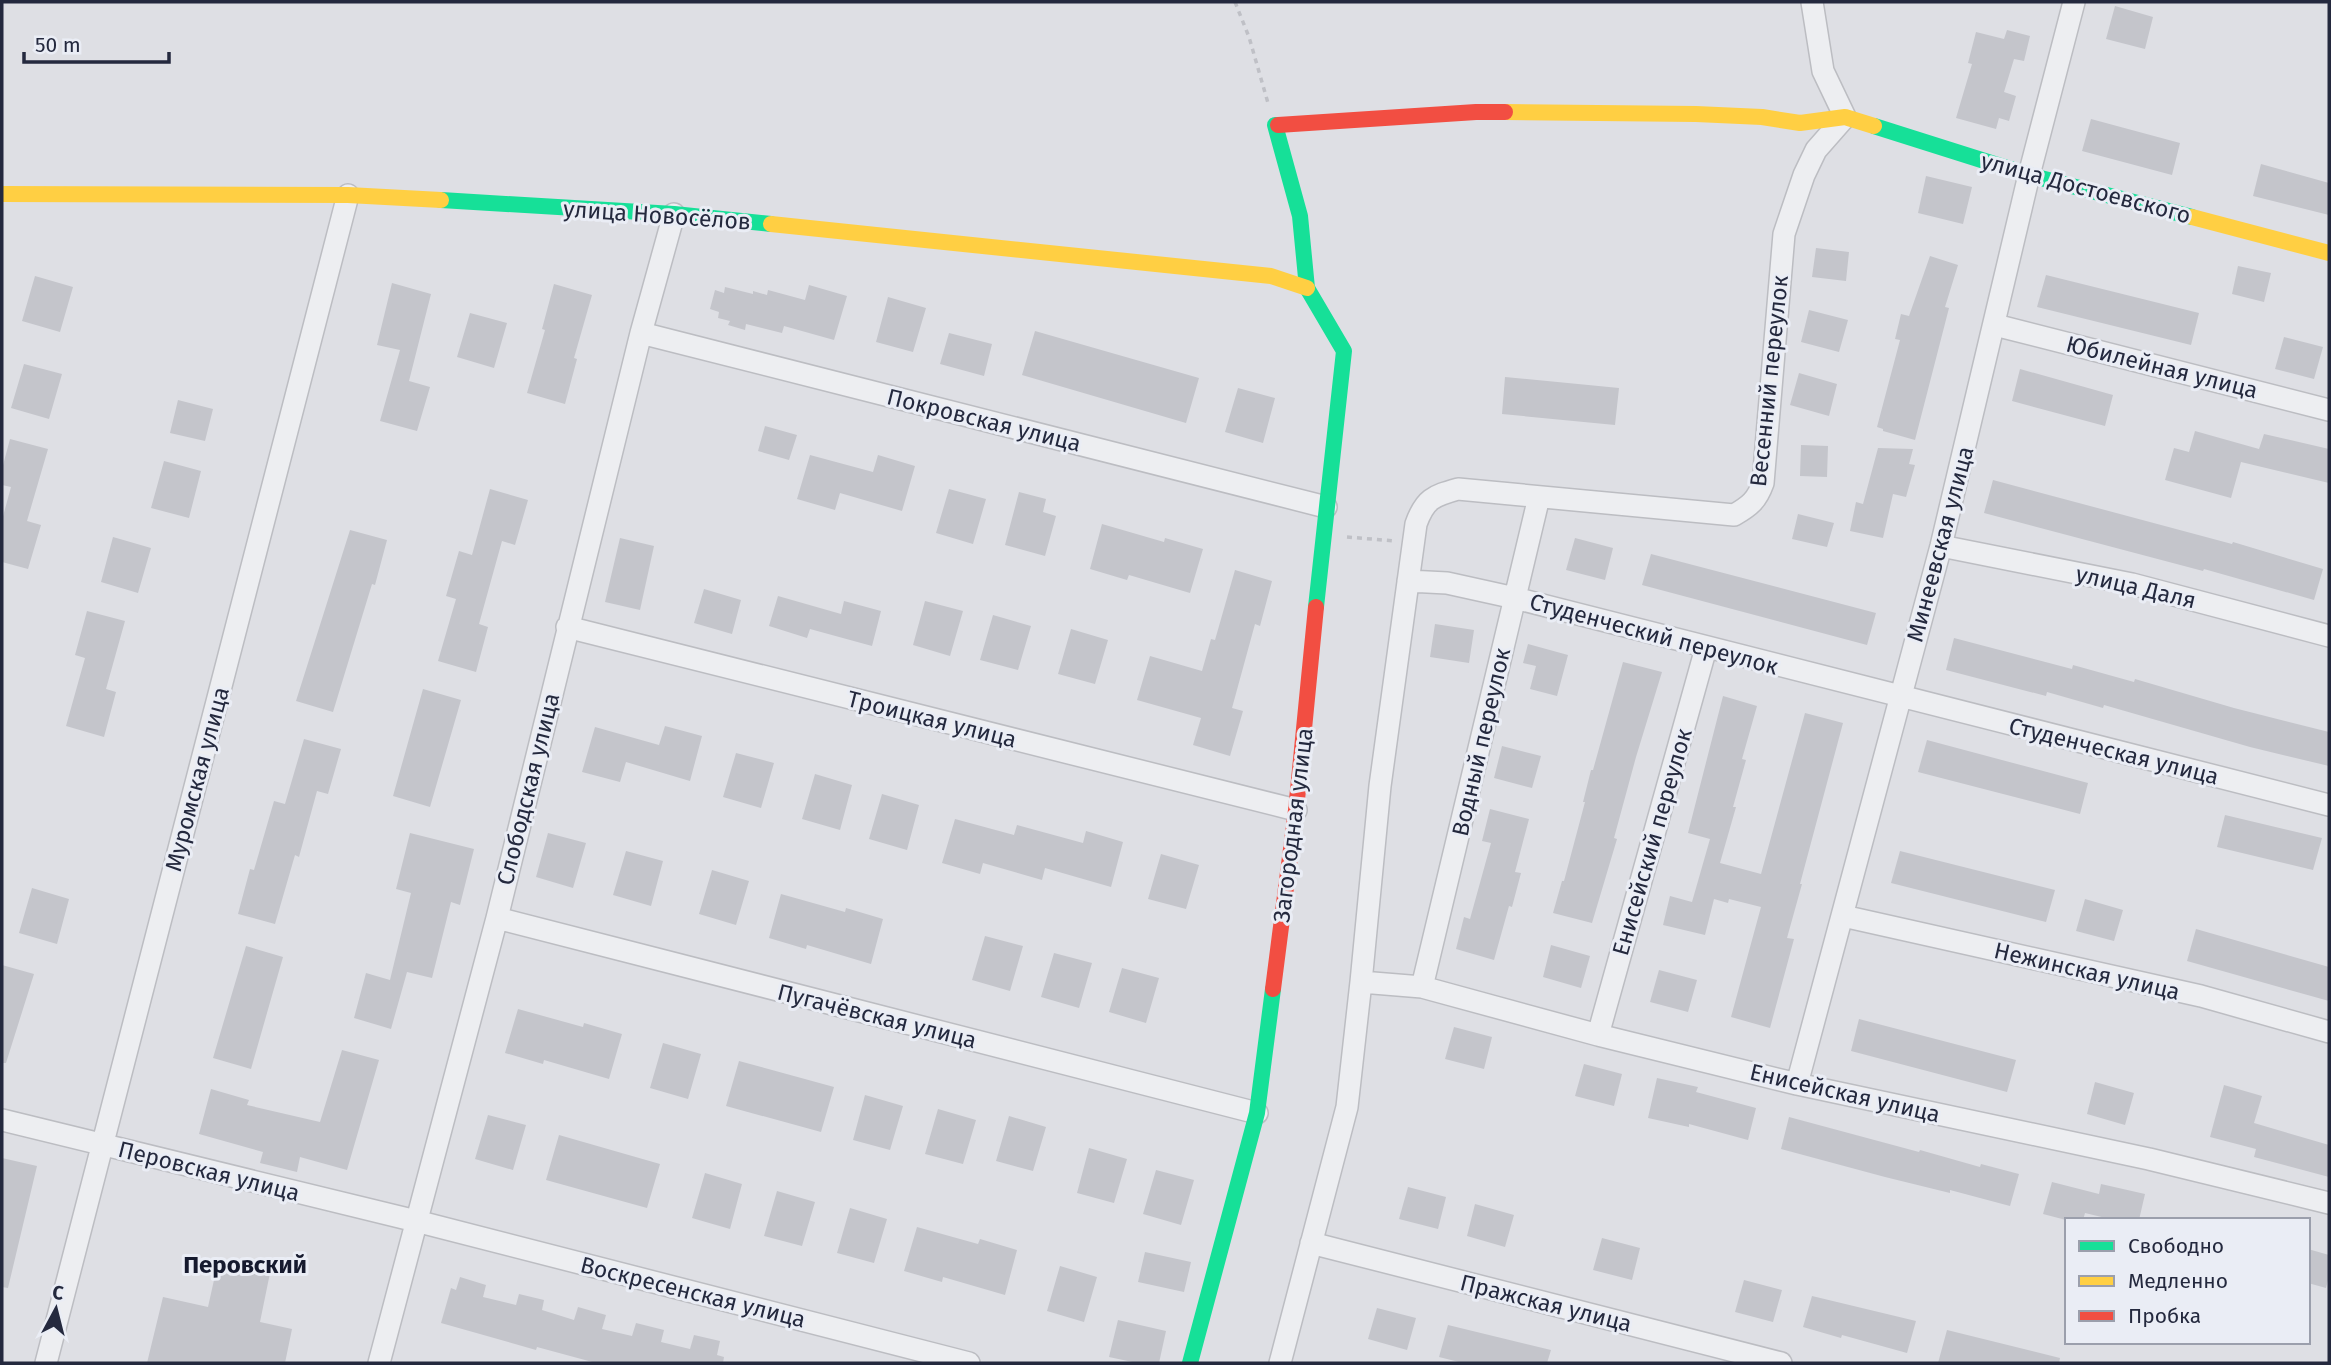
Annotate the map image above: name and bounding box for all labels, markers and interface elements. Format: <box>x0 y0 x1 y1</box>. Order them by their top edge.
scale bar <box>24 21 170 65</box>
text: 50 m <box>35 32 81 58</box>
street label: улица Достоевского <box>1978 147 2194 229</box>
street label: улица Новосёлов <box>562 194 752 236</box>
street label: Весенний переулок <box>1744 274 1794 488</box>
street label: Юбилейная улица <box>2063 330 2261 404</box>
street label: Покровская улица <box>884 382 1084 458</box>
street label: Минеевская улица <box>1900 443 1980 645</box>
street label: улица Даля <box>2073 560 2199 614</box>
street label: Студенческий переулок <box>1527 587 1781 681</box>
street label: Водный переулок <box>1446 645 1516 839</box>
street label: Муромская улица <box>159 684 235 874</box>
street label: Троицкая улица <box>845 684 1019 754</box>
street label: Слободская улица <box>491 690 565 888</box>
street label: Студенческая улица <box>2006 711 2222 791</box>
street label: Енисейский переулок <box>1606 725 1698 959</box>
street label: Загородная улица <box>1267 726 1319 924</box>
street label: Нежинская улица <box>1991 936 2183 1006</box>
street label: Пугачёвская улица <box>774 978 980 1054</box>
street label: Енисейская улица <box>1747 1058 1943 1128</box>
street label: Перовская улица <box>115 1135 303 1207</box>
legend <box>2065 1218 2310 1344</box>
text: Свободно <box>2128 1233 2224 1259</box>
street label: Воскресенская улица <box>577 1250 809 1334</box>
district label: Перовский <box>183 1251 307 1279</box>
street label: Пражская улица <box>1457 1268 1635 1338</box>
text: Медленно <box>2128 1268 2228 1294</box>
north arrow <box>21 1274 91 1344</box>
text: С <box>51 1281 65 1305</box>
text: Пробка <box>2128 1303 2201 1329</box>

